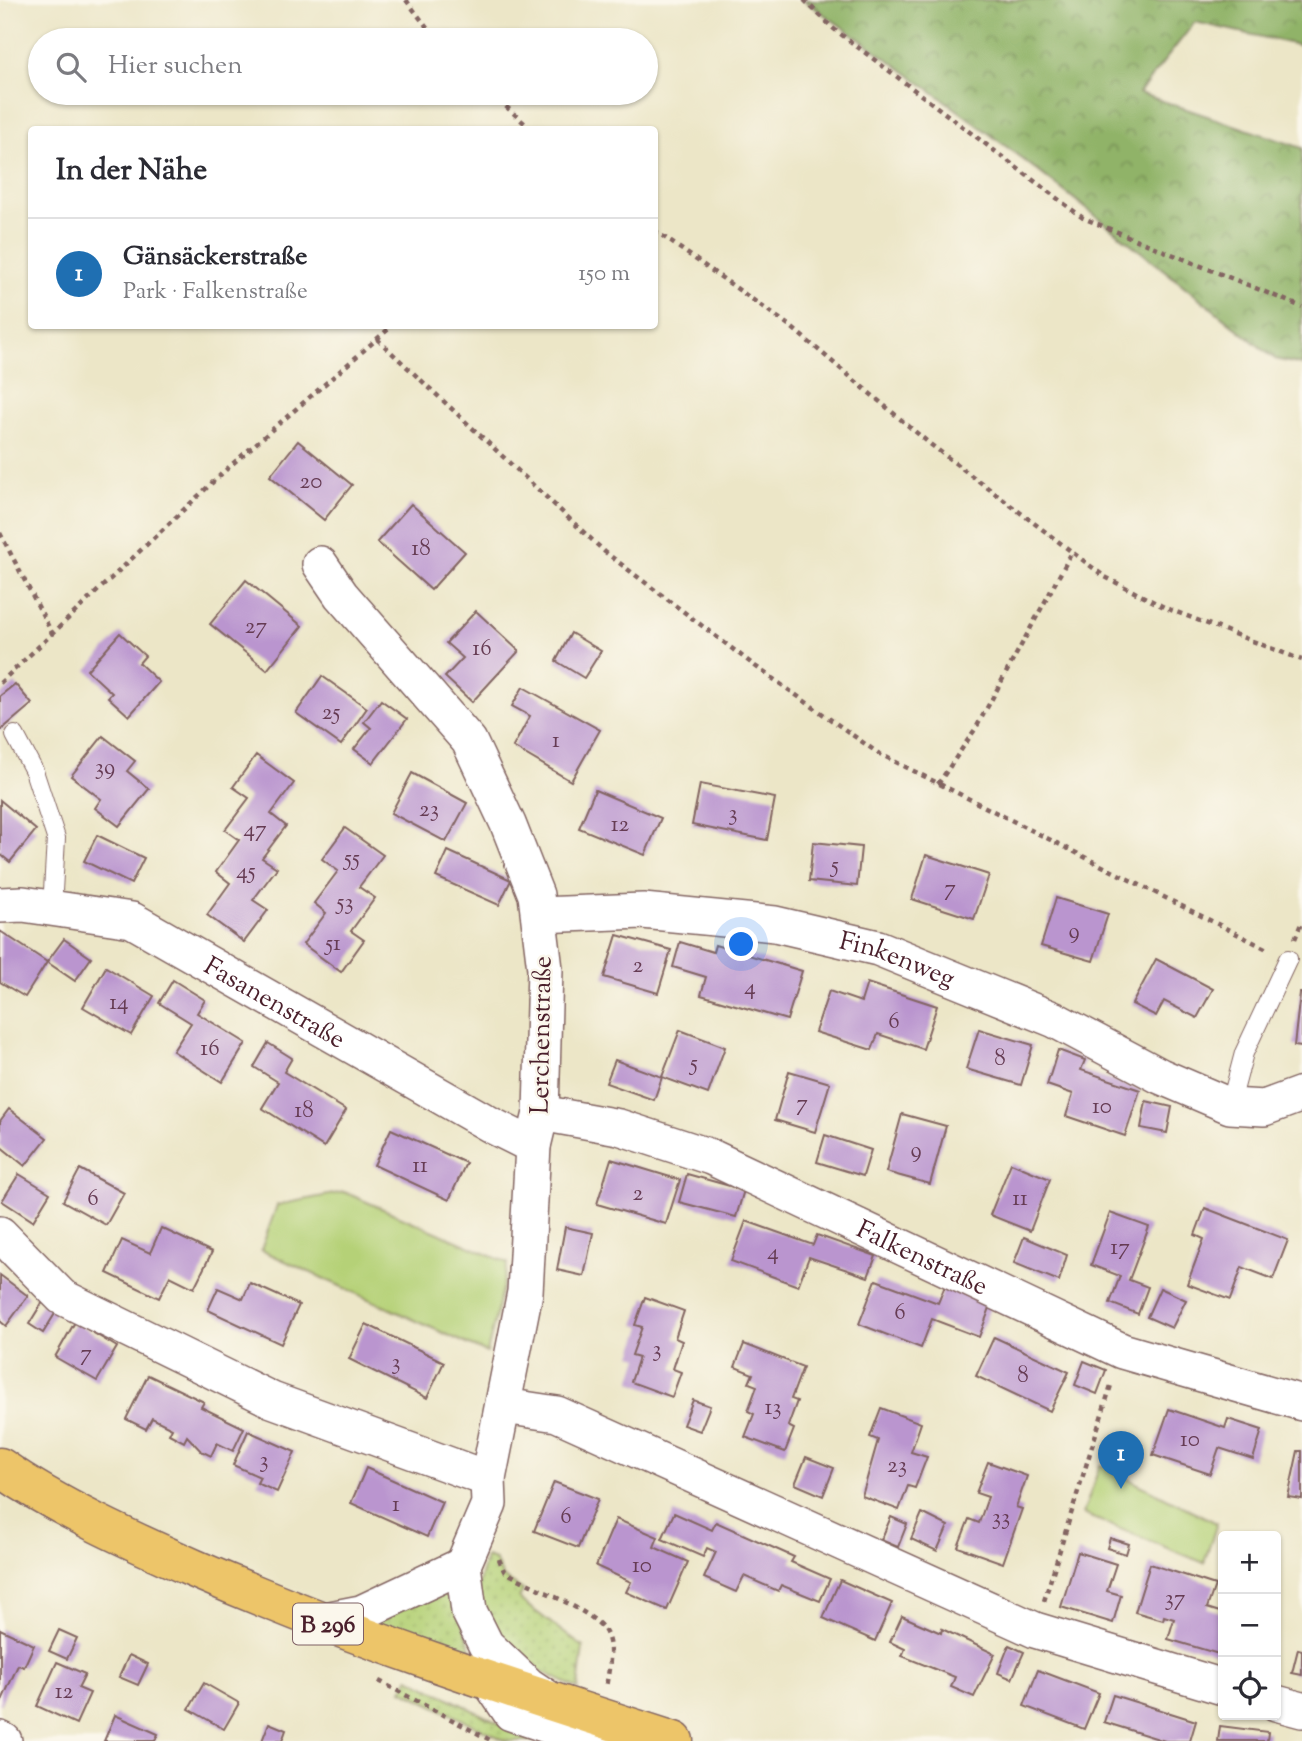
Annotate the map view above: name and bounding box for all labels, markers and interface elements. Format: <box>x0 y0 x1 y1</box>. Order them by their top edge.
search box <box>28 28 658 105</box>
icon: search <box>52 48 90 86</box>
text: Hier suchen <box>108 48 243 85</box>
text: In der Nähe <box>56 150 207 193</box>
text: Gänsäckerstraße <box>123 239 307 276</box>
text: 1 <box>75 258 83 291</box>
text: 150 m <box>578 258 630 291</box>
text: Park · Falkenstraße <box>123 276 308 309</box>
house number: 20 <box>300 466 322 499</box>
house number: 18 <box>411 533 431 566</box>
house number: 27 <box>245 611 268 644</box>
house number: 16 <box>472 633 492 666</box>
house number: 25 <box>322 697 340 730</box>
house number: 1 <box>552 725 560 758</box>
house number: 39 <box>95 752 115 785</box>
house number: 23 <box>419 794 439 827</box>
house number: 3 <box>728 798 738 831</box>
house number: 12 <box>611 809 630 842</box>
house number: 47 <box>243 814 267 847</box>
house number: 55 <box>342 843 360 876</box>
house number: 5 <box>829 850 839 883</box>
house number: 45 <box>236 856 256 889</box>
house number: 7 <box>944 873 956 906</box>
house number: 53 <box>334 887 354 920</box>
house number: 9 <box>1068 916 1080 949</box>
street label: Finkenweg <box>835 924 960 998</box>
your location <box>724 927 758 961</box>
house number: 51 <box>323 928 341 961</box>
street label: Fasanenstraße <box>196 949 351 1059</box>
house number: 2 <box>633 950 644 983</box>
street label: Lerchenstraße <box>523 956 562 1115</box>
house number: 4 <box>744 972 756 1005</box>
house number: 14 <box>109 987 129 1020</box>
house number: 6 <box>888 1006 900 1039</box>
house number: 16 <box>200 1033 220 1066</box>
house number: 8 <box>994 1043 1006 1076</box>
house number: 5 <box>688 1048 698 1081</box>
house number: 7 <box>796 1088 808 1121</box>
house number: 10 <box>1092 1091 1112 1124</box>
house number: 18 <box>294 1095 314 1128</box>
house number: 9 <box>910 1135 922 1168</box>
house number: 11 <box>412 1150 428 1183</box>
house number: 2 <box>633 1178 644 1211</box>
house number: 6 <box>87 1183 99 1216</box>
house number: 11 <box>1012 1183 1028 1216</box>
street label: Falkenstraße <box>850 1212 993 1306</box>
house number: 17 <box>1110 1232 1130 1265</box>
house number: 4 <box>767 1237 779 1270</box>
house number: 6 <box>894 1297 906 1330</box>
house number: 3 <box>652 1334 662 1367</box>
house number: 7 <box>80 1338 92 1371</box>
house number: 3 <box>391 1347 401 1380</box>
house number: 8 <box>1017 1360 1029 1393</box>
house number: 13 <box>764 1392 782 1425</box>
house number: 10 <box>1180 1424 1200 1457</box>
pin: 1 <box>1098 1431 1144 1489</box>
house number: 3 <box>259 1445 269 1478</box>
house number: 23 <box>887 1450 907 1483</box>
house number: 1 <box>392 1489 400 1522</box>
house number: 6 <box>560 1501 572 1534</box>
house number: 33 <box>992 1502 1010 1535</box>
map controls <box>1218 1531 1281 1720</box>
button: + <box>1218 1531 1281 1594</box>
house number: 10 <box>632 1550 652 1583</box>
house number: 37 <box>1165 1583 1186 1616</box>
button: − <box>1218 1594 1281 1657</box>
road number: B 296 <box>293 1604 363 1644</box>
button: locate <box>1218 1657 1281 1720</box>
house number: 12 <box>55 1676 74 1709</box>

